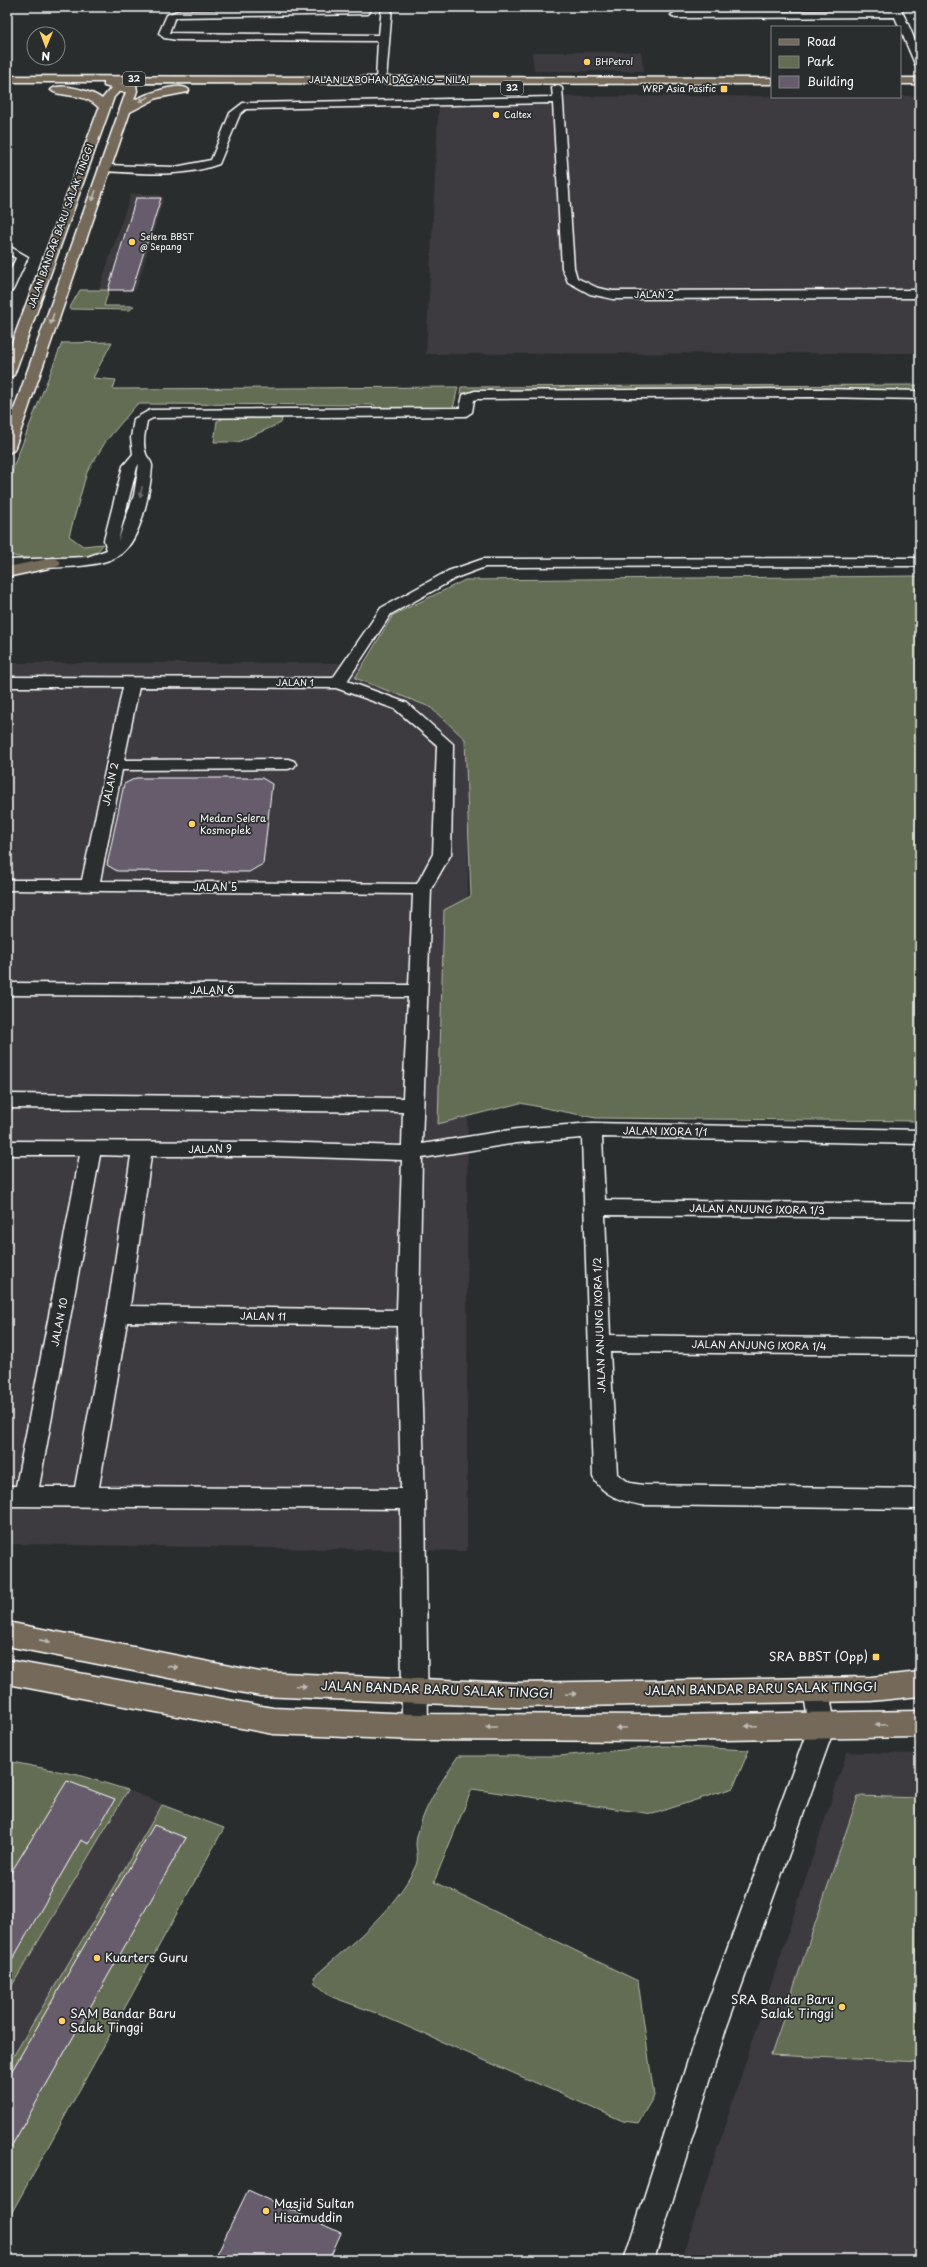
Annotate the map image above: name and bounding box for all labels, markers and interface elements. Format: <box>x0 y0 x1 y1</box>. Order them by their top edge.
north arrow <box>26 26 66 66</box>
legend <box>771 26 901 98</box>
text: Road <box>807 32 836 50</box>
text: N <box>41 48 50 65</box>
text: Park <box>807 52 834 70</box>
place label: BHPetrol <box>595 54 633 68</box>
marker: BHPetrol <box>582 57 592 67</box>
road number: 32 <box>123 72 145 86</box>
street label: JALAN LABOHAN DAGANG ‒ NILAI <box>309 72 469 86</box>
text: Building <box>807 72 854 90</box>
road number: 32 <box>501 81 523 95</box>
place label: WRP Asia Pasific <box>642 81 716 95</box>
marker: WRP Asia Pasific <box>719 84 729 94</box>
one-way arrow <box>138 96 150 102</box>
place label: Caltex <box>504 107 532 121</box>
marker: Caltex <box>491 110 501 120</box>
street label: JALAN BANDAR BARU SALAK TINGGI <box>24 141 96 310</box>
one-way arrow <box>91 191 97 203</box>
place label: Selera BBST @ Sepang <box>140 229 195 253</box>
marker: Selera BBST @ Sepang <box>127 237 137 247</box>
street label: JALAN 2 <box>634 287 674 301</box>
one-way arrow <box>48 313 54 325</box>
one-way arrow <box>138 486 144 498</box>
street label: JALAN 1 <box>276 675 314 689</box>
street label: JALAN 2 <box>98 761 121 807</box>
place label: Medan Selera Kosmoplek <box>200 810 267 837</box>
marker: Medan Selera Kosmoplek <box>187 819 197 829</box>
street label: JALAN 5 <box>193 879 237 894</box>
street label: JALAN 6 <box>190 982 234 997</box>
street label: JALAN IXORA 1/1 <box>623 1122 707 1139</box>
street label: JALAN 9 <box>188 1141 232 1156</box>
street label: JALAN ANJUNG IXORA 1/3 <box>689 1200 825 1217</box>
street label: JALAN ANJUNG IXORA 1/2 <box>589 1257 608 1393</box>
street label: JALAN 10 <box>46 1296 71 1348</box>
street label: JALAN 11 <box>240 1308 286 1323</box>
street label: JALAN ANJUNG IXORA 1/4 <box>691 1336 827 1353</box>
one-way arrow <box>39 1639 51 1645</box>
place label: SRA BBST (Opp) <box>769 1647 868 1665</box>
marker: SRA BBST (Opp) <box>871 1652 881 1662</box>
one-way arrow <box>167 1664 179 1670</box>
street label: JALAN BANDAR BARU SALAK TINGGI <box>321 1676 554 1702</box>
street label: JALAN BANDAR BARU SALAK TINGGI <box>645 1677 877 1699</box>
one-way arrow <box>295 1683 308 1689</box>
one-way arrow <box>565 1690 577 1697</box>
one-way arrow <box>875 1721 887 1728</box>
one-way arrow <box>744 1723 757 1729</box>
one-way arrow <box>484 1724 497 1730</box>
one-way arrow <box>614 1725 627 1731</box>
place label: Kuarters Guru <box>105 1948 188 1966</box>
marker: Kuarters Guru <box>92 1953 102 1963</box>
place label: SRA Bandar Baru Salak Tinggi <box>731 1990 834 2022</box>
marker: SRA Bandar Baru Salak Tinggi <box>837 2002 847 2012</box>
place label: SAM Bandar Baru Salak Tinggi <box>70 2004 176 2036</box>
marker: SAM Bandar Baru Salak Tinggi <box>57 2016 67 2026</box>
place label: Masjid Sultan Hisamuddin <box>274 2194 354 2226</box>
marker: Masjid Sultan Hisamuddin <box>261 2206 271 2216</box>

